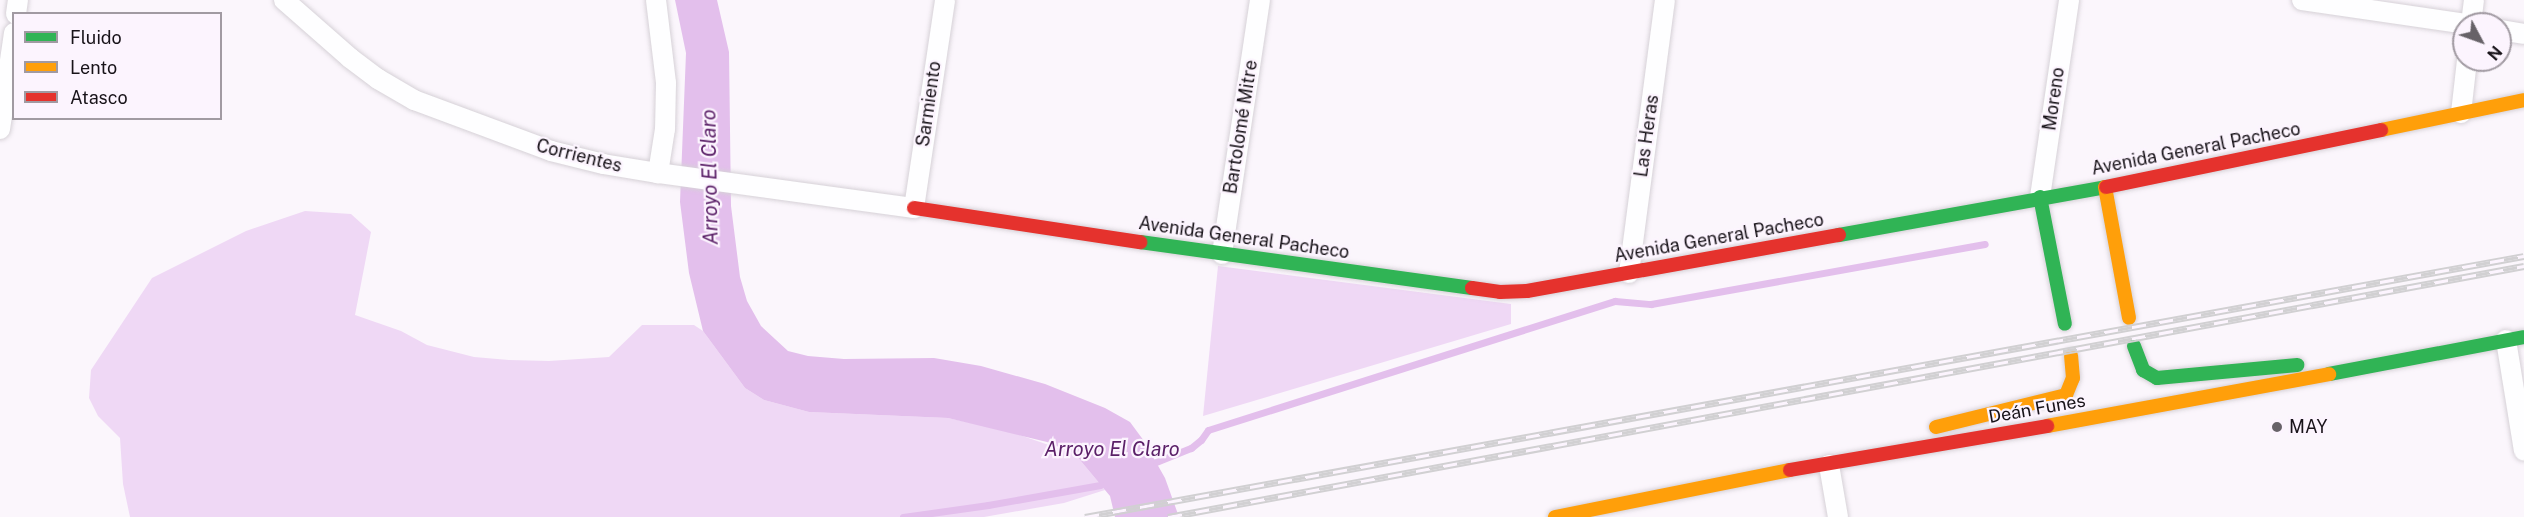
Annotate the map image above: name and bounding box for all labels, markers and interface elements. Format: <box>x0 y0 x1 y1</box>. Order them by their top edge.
legend <box>12 12 222 120</box>
north arrow <box>2452 12 2512 72</box>
text: Fluido <box>70 27 122 48</box>
text: N <box>2483 42 2506 64</box>
text: Lento <box>70 57 117 78</box>
street label: Bartolomé Mitre <box>1220 58 1262 196</box>
street label: Sarmiento <box>912 60 946 148</box>
street label: Moreno <box>2039 66 2069 132</box>
text: Atasco <box>70 87 128 108</box>
street label: Las Heras <box>1631 93 1663 179</box>
water label: Arroyo El Claro <box>697 109 723 245</box>
street label: Avenida General Pacheco <box>2090 118 2302 180</box>
street label: Corrientes <box>534 135 624 177</box>
street label: Avenida General Pacheco <box>1612 209 1826 267</box>
street label: Avenida General Pacheco <box>1137 213 1351 263</box>
street label: Deán Funes <box>1987 390 2087 428</box>
place label: MAY <box>2289 416 2327 438</box>
marker: MAY <box>2270 420 2284 434</box>
water label: Arroyo El Claro <box>1044 437 1180 461</box>

